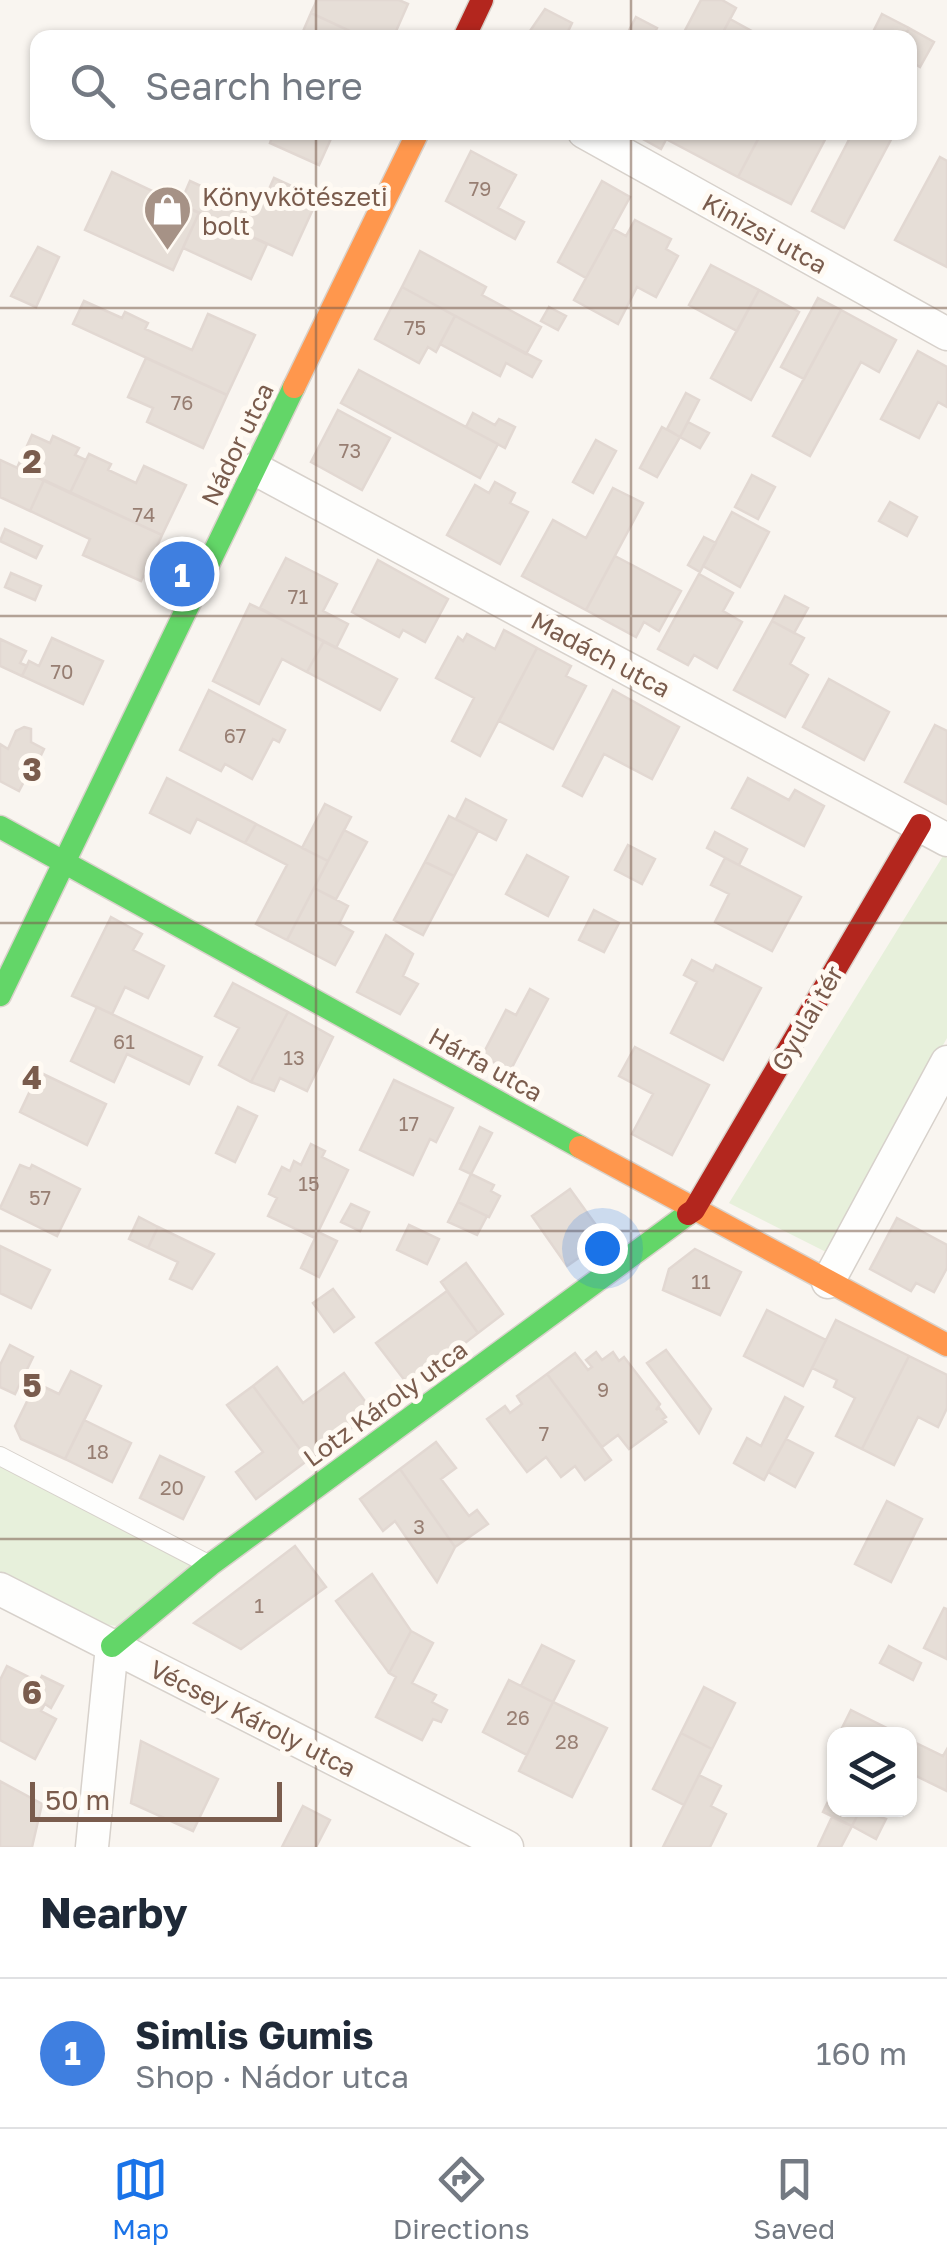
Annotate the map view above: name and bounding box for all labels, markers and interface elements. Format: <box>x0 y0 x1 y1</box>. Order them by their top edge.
search box <box>30 30 917 140</box>
icon: search <box>65 58 120 113</box>
text: Search here <box>145 63 363 108</box>
house number: 79 <box>469 176 491 200</box>
place label: Könyvkötészeti bolt <box>202 181 388 241</box>
shop icon: Könyvkötészeti bolt <box>141 184 193 252</box>
street label: Kinizsi utca <box>697 186 833 280</box>
house number: 75 <box>404 315 426 339</box>
street label: Nádor utca <box>194 378 280 510</box>
house number: 76 <box>171 390 193 414</box>
house number: 73 <box>339 438 361 462</box>
text: 2 <box>22 442 42 480</box>
house number: 74 <box>133 502 155 526</box>
pin: 1 <box>150 536 214 612</box>
house number: 71 <box>288 584 308 608</box>
street label: Madách utca <box>526 604 676 704</box>
house number: 70 <box>51 659 74 683</box>
house number: 67 <box>224 723 246 747</box>
text: 3 <box>22 750 42 788</box>
street label: Gyulai tér <box>765 960 850 1076</box>
street label: Hárfa utca <box>424 1020 548 1108</box>
house number: 61 <box>113 1029 135 1053</box>
house number: 13 <box>283 1045 305 1069</box>
text: 4 <box>22 1058 42 1096</box>
house number: 17 <box>399 1111 419 1135</box>
house number: 15 <box>298 1171 320 1195</box>
house number: 57 <box>29 1185 51 1209</box>
your location <box>577 1223 628 1274</box>
house number: 11 <box>691 1269 711 1293</box>
street label: Lotz Károly utca <box>297 1333 473 1473</box>
text: 5 <box>22 1366 42 1404</box>
house number: 9 <box>597 1377 609 1401</box>
house number: 7 <box>539 1421 549 1445</box>
house number: 18 <box>87 1439 109 1463</box>
house number: 20 <box>160 1475 184 1499</box>
house number: 3 <box>413 1514 425 1538</box>
house number: 1 <box>254 1593 264 1617</box>
street label: Vécsey Károly utca <box>145 1653 361 1783</box>
text: 6 <box>22 1673 42 1711</box>
house number: 26 <box>506 1705 530 1729</box>
map controls <box>827 1727 917 1817</box>
button: layers <box>827 1727 917 1817</box>
house number: 28 <box>555 1729 579 1753</box>
scale bar <box>30 1777 282 1822</box>
text: 50 m <box>45 1783 110 1816</box>
text: Nearby <box>40 1887 188 1937</box>
text: Simlis Gumis <box>135 2012 374 2057</box>
text: 1 <box>64 2034 81 2072</box>
text: 160 m <box>816 2034 907 2072</box>
text: Shop · Nádor utca <box>135 2057 409 2095</box>
tab: Map <box>112 2152 169 2245</box>
tab: Directions <box>393 2152 530 2245</box>
tab: Saved <box>753 2152 835 2245</box>

